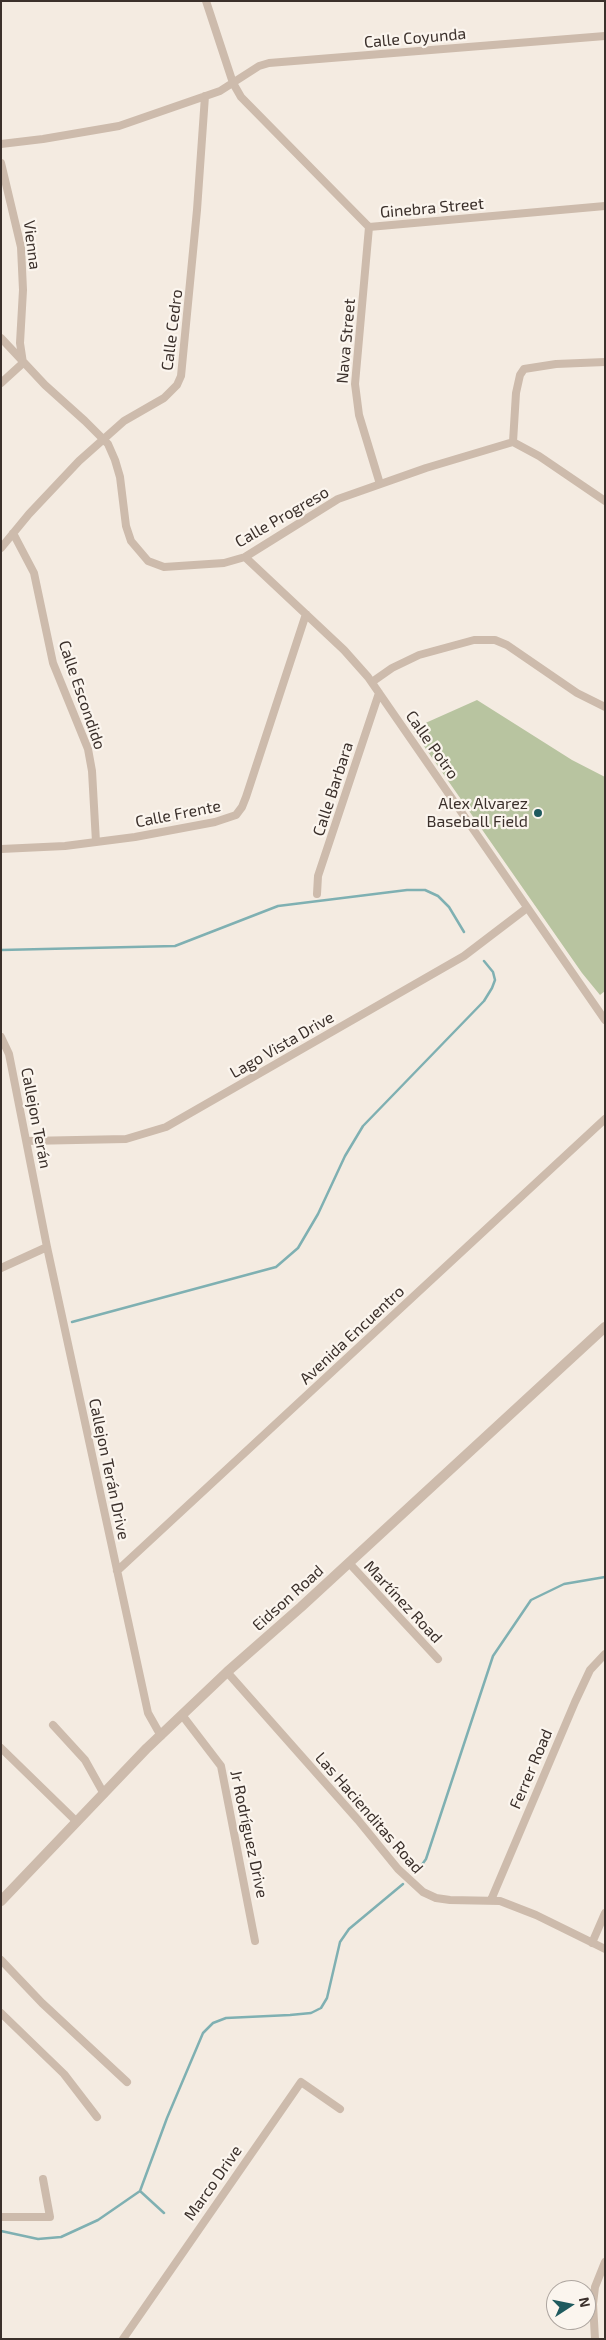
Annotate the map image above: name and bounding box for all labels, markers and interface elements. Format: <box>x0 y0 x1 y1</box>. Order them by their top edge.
street label: Calle Coyunda <box>363 24 467 52</box>
street label: Ginebra Street <box>379 194 485 222</box>
street label: Vienna <box>19 219 45 271</box>
street label: Calle Cedro <box>157 288 187 372</box>
street label: Nava Street <box>333 298 359 384</box>
street label: Calle Progreso <box>232 482 332 552</box>
street label: Calle Escondido <box>54 638 110 752</box>
street label: Calle Potro <box>401 707 463 783</box>
street label: Calle Barbara <box>309 740 357 838</box>
place label: Alex Alvarez Baseball Field <box>426 794 528 832</box>
street label: Calle Frente <box>134 796 222 832</box>
marker: Alex Alvarez Baseball Field <box>532 807 544 819</box>
street label: Lago Vista Drive <box>227 1007 337 1083</box>
street label: Callejon Terán <box>17 1066 55 1170</box>
street label: Avenida Encuentro <box>296 1282 408 1388</box>
street label: Callejon Terán Drive <box>85 1397 133 1541</box>
street label: Martínez Road <box>360 1557 446 1647</box>
street label: Eidson Road <box>248 1561 328 1635</box>
street label: Ferrer Road <box>506 1726 556 1812</box>
street label: Las Hacienditas Road <box>311 1748 427 1878</box>
street label: Jr Rodríguez Drive <box>226 1768 272 1900</box>
street label: Marco Drive <box>180 2142 246 2224</box>
north arrow <box>546 2280 596 2330</box>
text: N <box>576 2296 595 2309</box>

